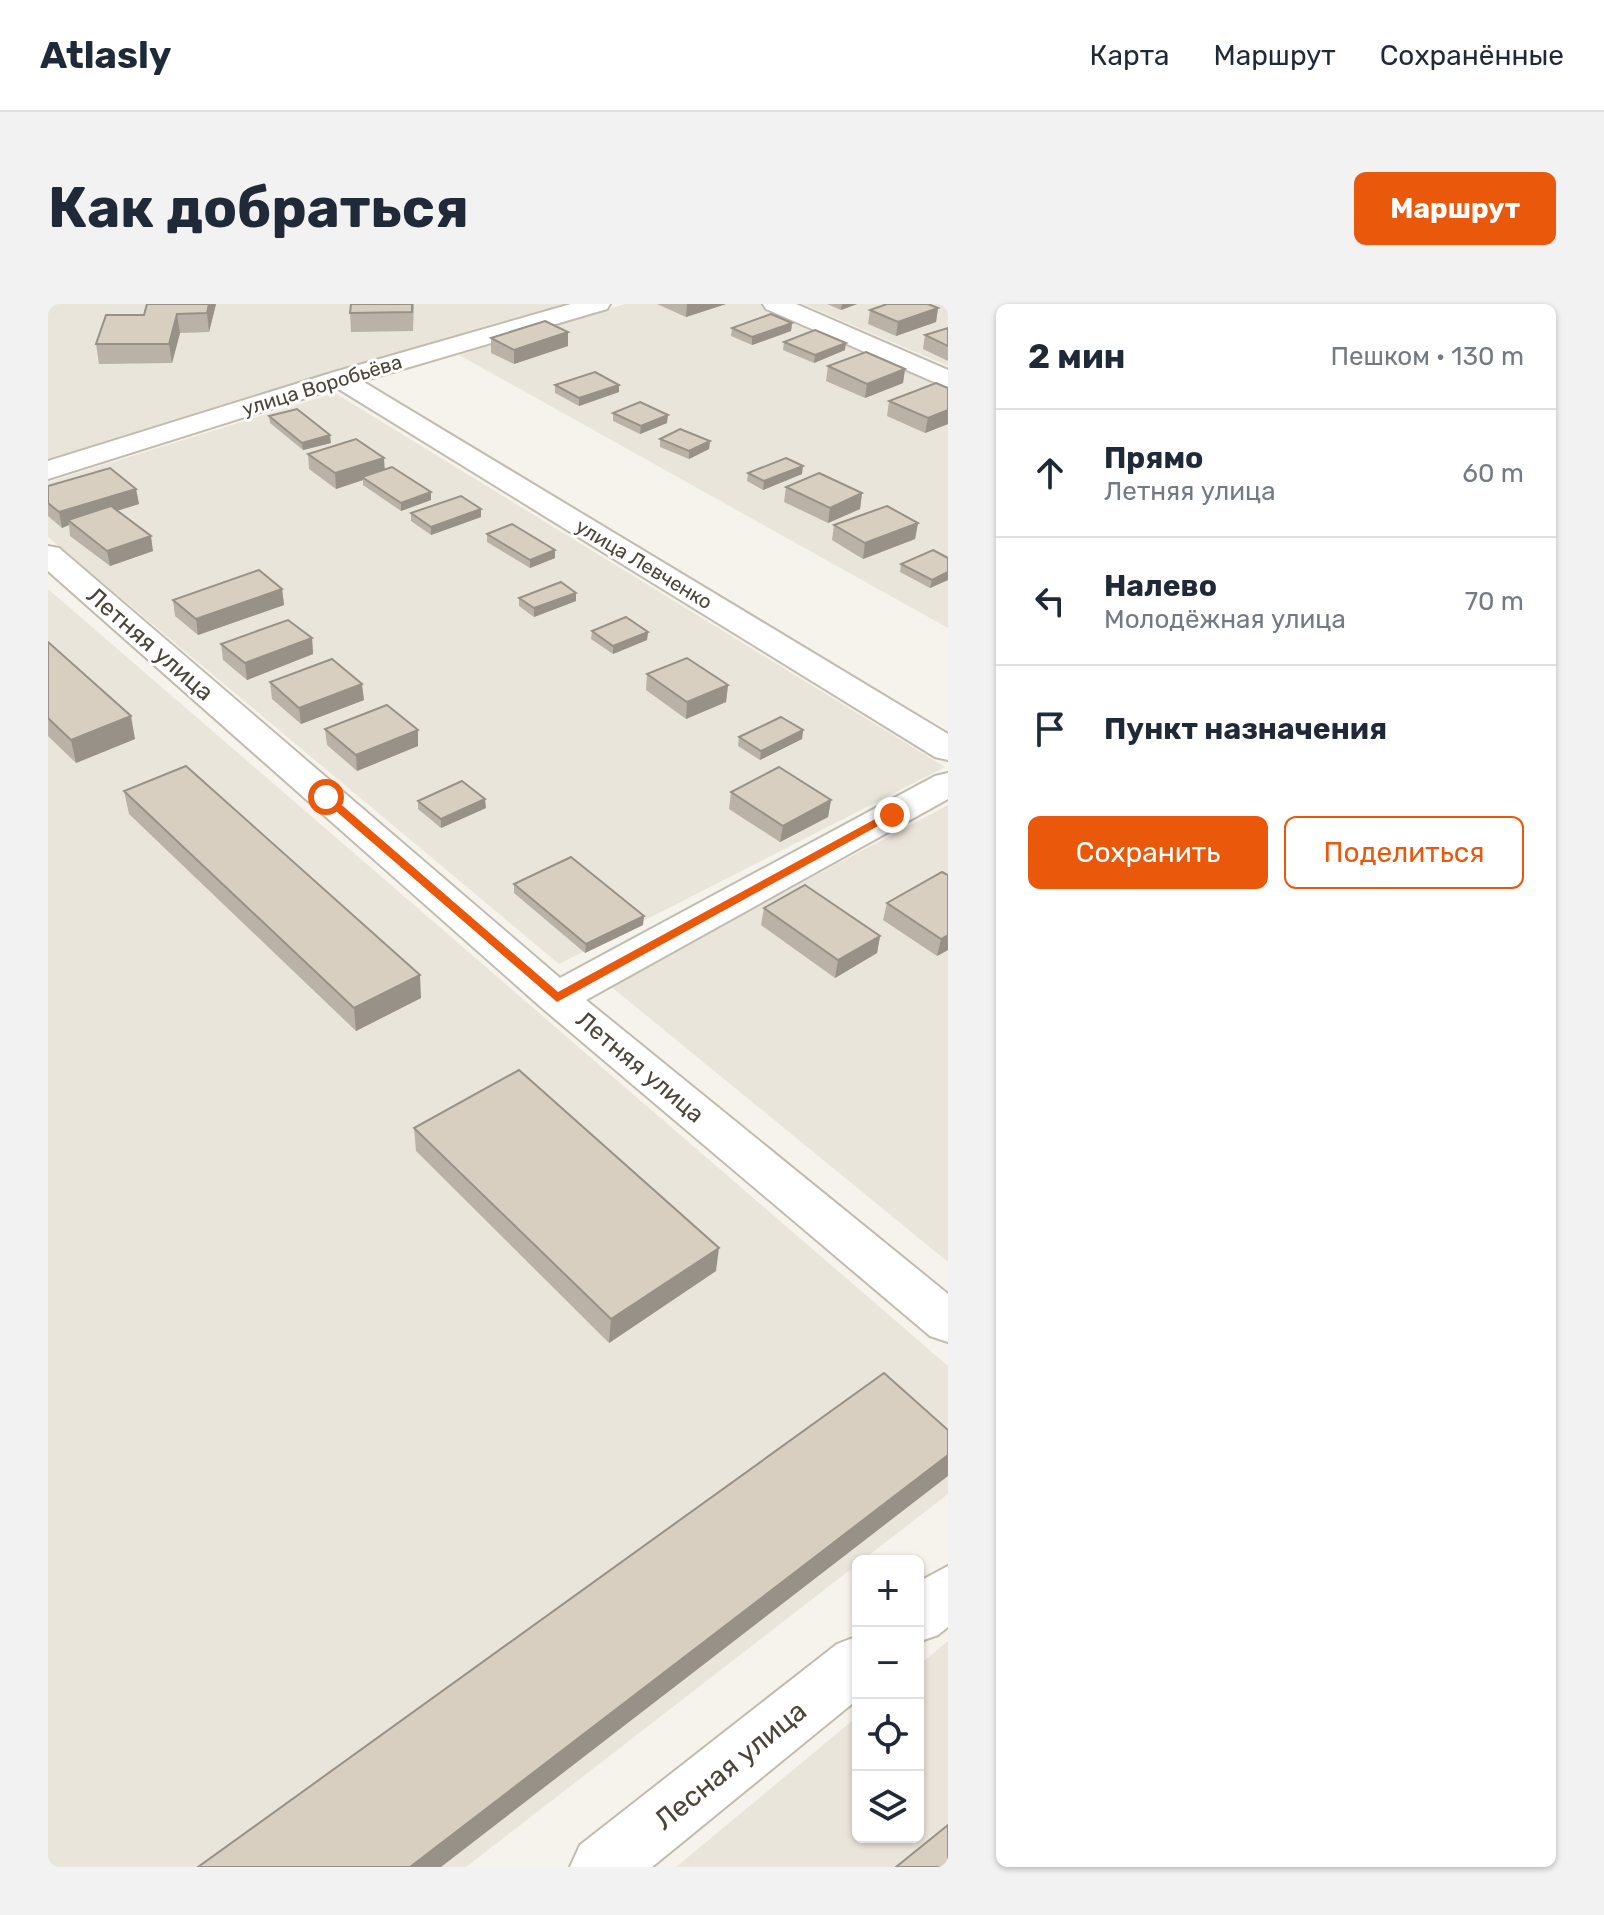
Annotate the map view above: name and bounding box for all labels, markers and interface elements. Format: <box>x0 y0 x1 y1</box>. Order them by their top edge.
text: Atlasly <box>40 32 172 78</box>
text: Карта <box>1090 39 1169 72</box>
text: Маршрут <box>1213 39 1336 72</box>
text: Сохранённые <box>1380 39 1564 72</box>
button: Маршрут <box>1354 172 1556 245</box>
text: Как добраться <box>48 175 469 241</box>
text: 2 мин <box>1028 336 1125 377</box>
text: Пешком · 130 m <box>1330 341 1524 372</box>
street label: улица Воробьёва <box>239 349 405 421</box>
text: Прямо <box>1104 440 1203 476</box>
icon: ahead <box>1028 451 1072 495</box>
text: 60 m <box>1462 458 1524 489</box>
text: Летняя улица <box>1104 476 1276 507</box>
street label: улица Левченко <box>571 514 717 614</box>
text: Налево <box>1104 568 1217 604</box>
icon: left <box>1028 579 1072 623</box>
street label: Летняя улица <box>81 581 219 707</box>
text: 70 m <box>1465 586 1524 617</box>
text: Молодёжная улица <box>1104 604 1346 635</box>
icon: arrive <box>1028 707 1072 751</box>
text: Пункт назначения <box>1104 711 1387 747</box>
route start <box>308 779 344 815</box>
route end <box>874 797 910 833</box>
button: Сохранить <box>1028 816 1268 889</box>
button: Поделиться <box>1284 816 1524 889</box>
street label: Летняя улица <box>570 1005 710 1129</box>
map controls <box>852 1555 924 1843</box>
button: + <box>852 1555 924 1627</box>
button: − <box>852 1627 924 1699</box>
street label: Лесная улица <box>648 1694 813 1837</box>
button: locate <box>852 1699 924 1771</box>
button: layers <box>852 1771 924 1843</box>

